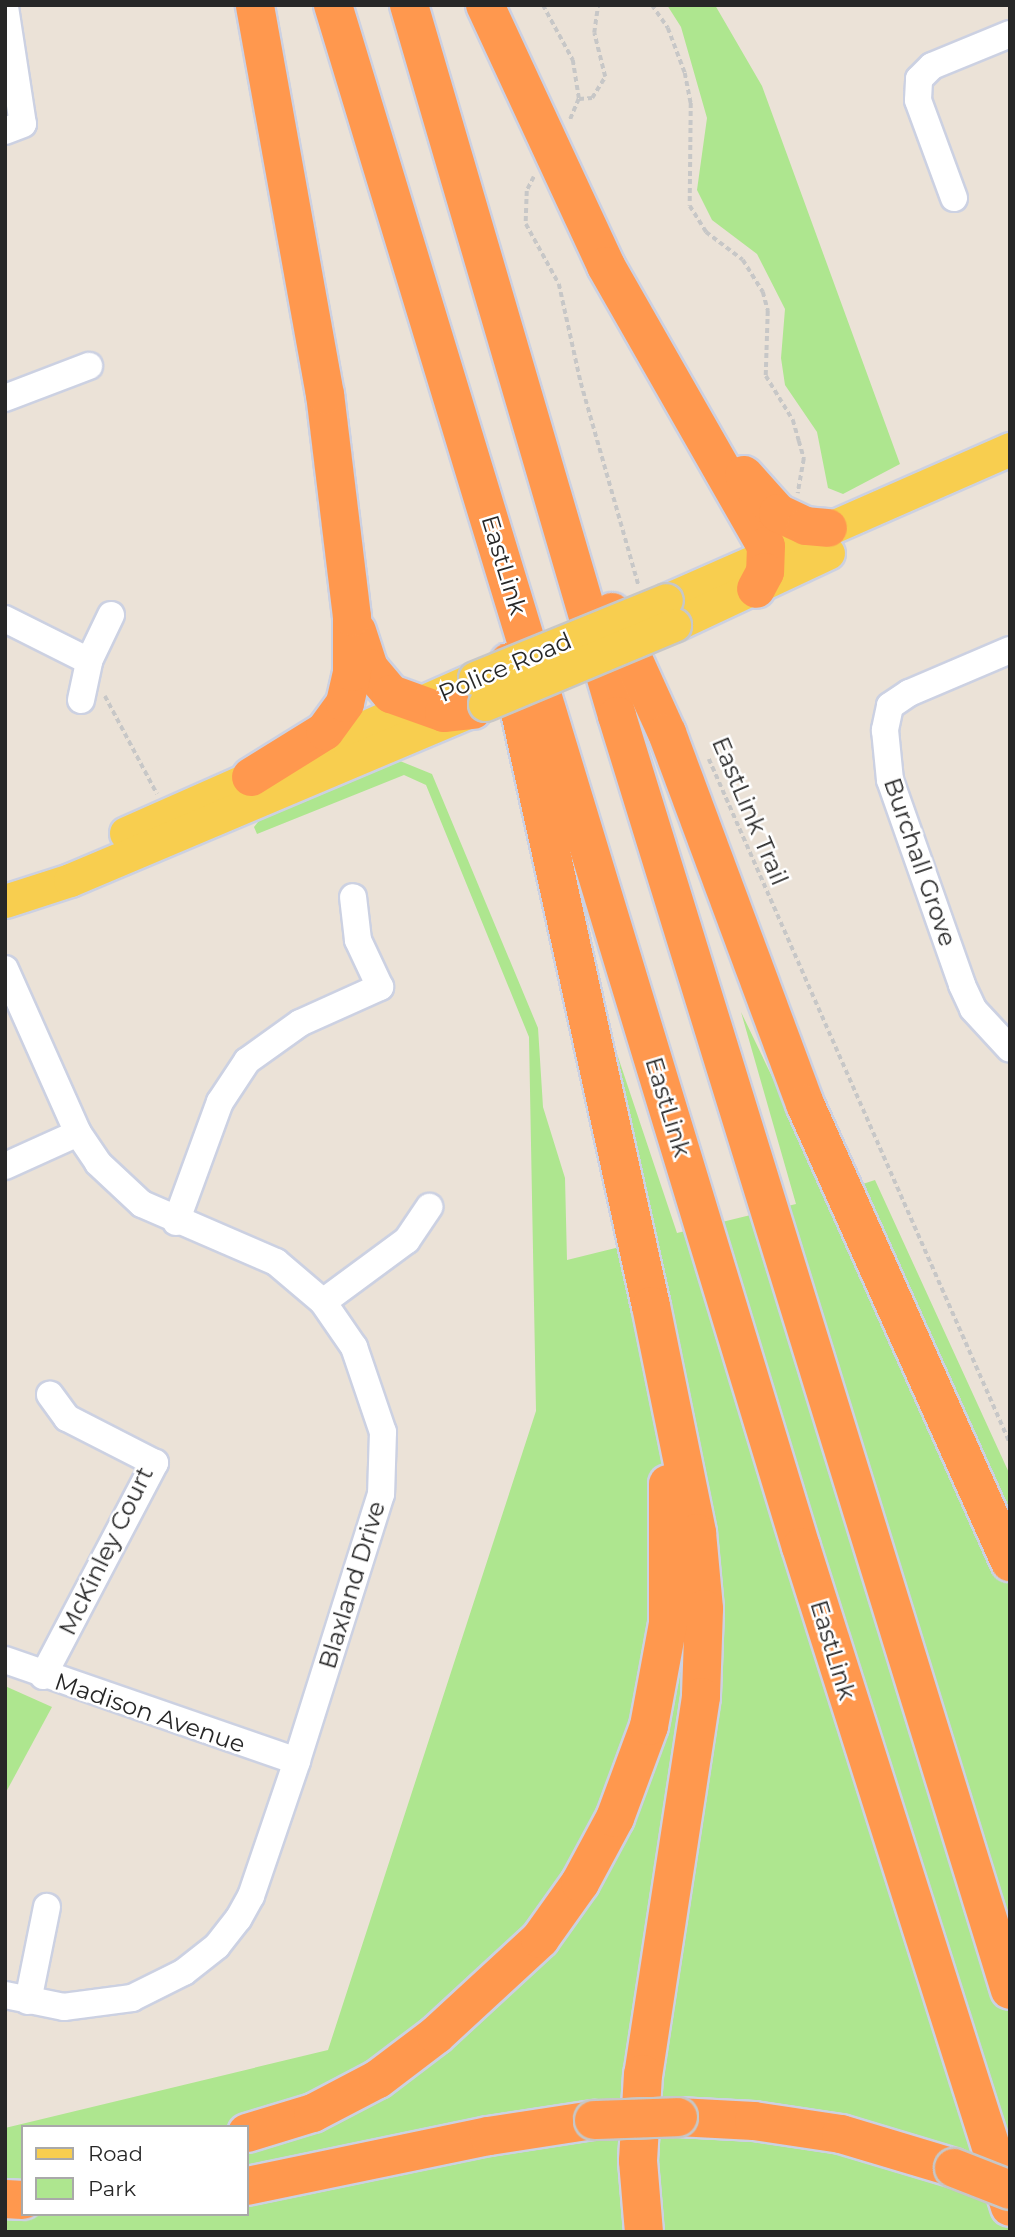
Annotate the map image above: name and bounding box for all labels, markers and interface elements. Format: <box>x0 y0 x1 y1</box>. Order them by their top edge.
street label: EastLink <box>475 512 533 618</box>
street label: Police Road <box>434 626 576 708</box>
street label: EastLink Trail <box>706 733 794 889</box>
street label: Burchall Grove <box>878 774 962 950</box>
street label: EastLink <box>639 1054 697 1160</box>
street label: McKinley Court <box>53 1462 159 1640</box>
street label: Blaxland Drive <box>313 1498 391 1672</box>
street label: EastLink <box>804 1597 862 1703</box>
street label: Madison Avenue <box>51 1667 249 1759</box>
legend <box>21 2125 248 2216</box>
text: Road <box>88 2141 143 2166</box>
text: Park <box>88 2176 136 2201</box>

